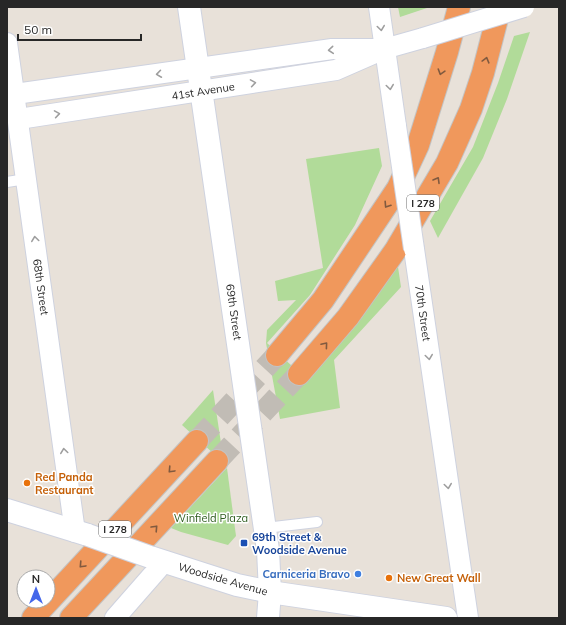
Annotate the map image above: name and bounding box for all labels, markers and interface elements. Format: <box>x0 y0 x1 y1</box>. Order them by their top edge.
scale bar <box>18 16 141 42</box>
text: 50 m <box>24 22 52 37</box>
one-way arrow <box>376 25 385 31</box>
one-way arrow <box>328 45 334 54</box>
one-way arrow <box>482 57 490 63</box>
one-way arrow <box>438 68 446 75</box>
one-way arrow <box>156 69 162 78</box>
street label: 41st Avenue <box>170 79 236 103</box>
one-way arrow <box>250 80 256 88</box>
one-way arrow <box>385 84 394 90</box>
one-way arrow <box>54 110 60 119</box>
one-way arrow <box>432 176 439 184</box>
road number: I 278 <box>407 195 439 211</box>
one-way arrow <box>385 200 392 207</box>
one-way arrow <box>31 236 40 242</box>
street label: 68th Street <box>30 258 52 316</box>
street label: 69th Street <box>223 283 245 341</box>
street label: 70th Street <box>412 284 434 342</box>
one-way arrow <box>320 342 327 349</box>
one-way arrow <box>424 354 433 360</box>
one-way arrow <box>60 448 69 454</box>
one-way arrow <box>169 465 176 472</box>
place label: Red Panda Restaurant <box>35 470 94 497</box>
marker: Red Panda Restaurant <box>22 478 32 488</box>
one-way arrow <box>443 483 452 489</box>
park label: Winfield Plaza <box>174 511 248 525</box>
road number: I 278 <box>99 521 131 537</box>
one-way arrow <box>150 525 157 533</box>
place label: 69th Street & Woodside Avenue <box>252 530 347 557</box>
marker: 69th Street & Woodside Avenue <box>239 538 249 548</box>
one-way arrow <box>80 560 87 568</box>
street label: Woodside Avenue <box>177 560 269 598</box>
place label: Carniceria Bravo <box>263 567 350 581</box>
north arrow <box>16 569 56 609</box>
marker: Carniceria Bravo <box>353 569 363 579</box>
place label: New Great Wall <box>397 571 481 585</box>
text: N <box>32 572 40 586</box>
marker: New Great Wall <box>384 573 394 583</box>

